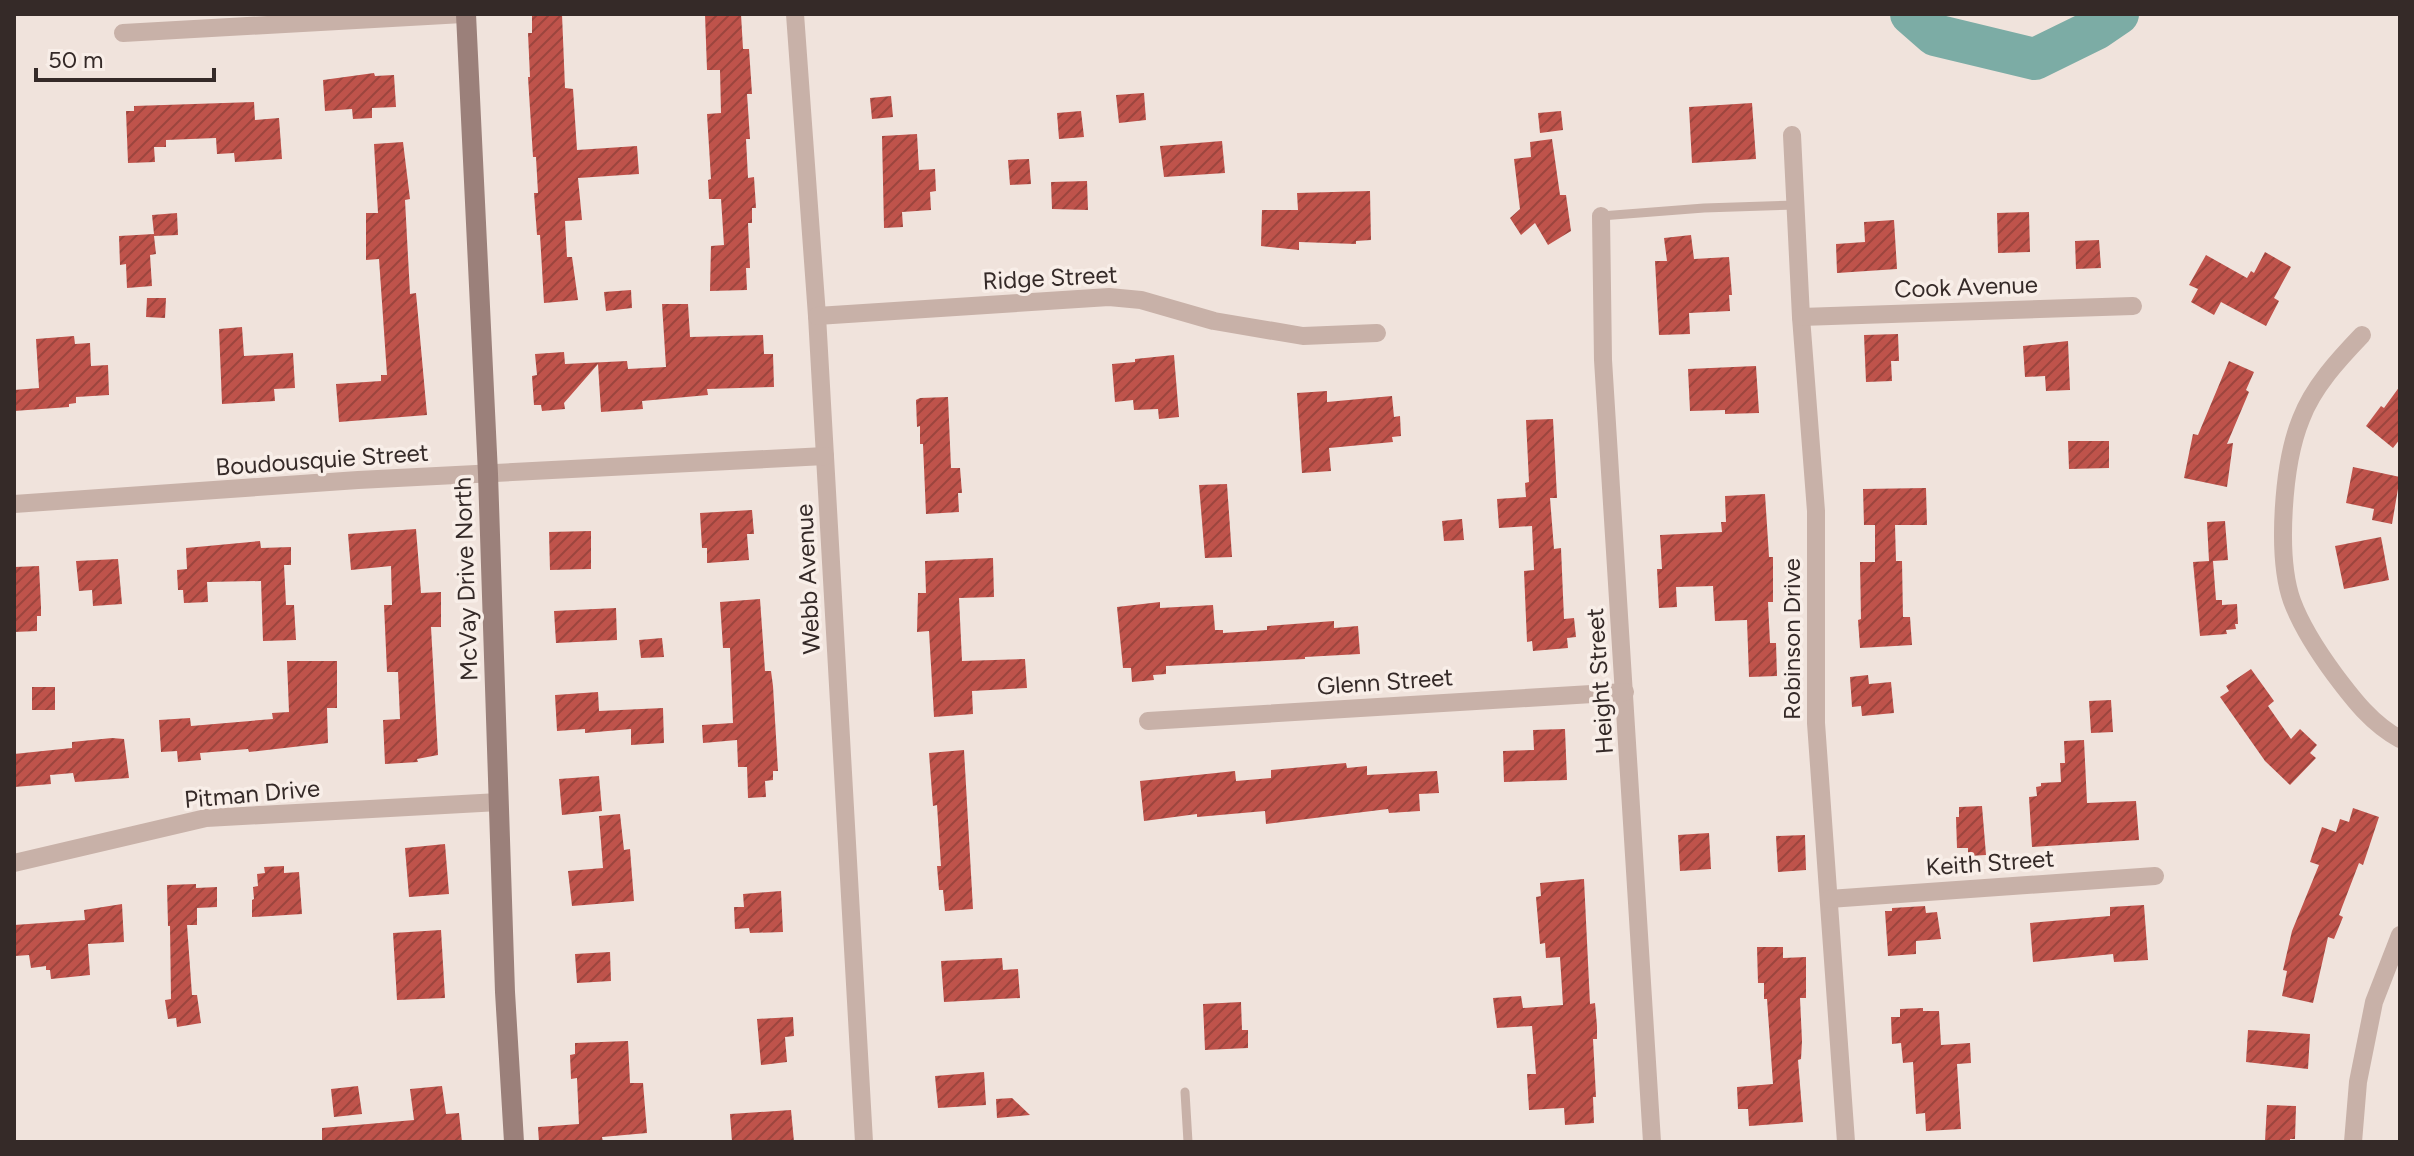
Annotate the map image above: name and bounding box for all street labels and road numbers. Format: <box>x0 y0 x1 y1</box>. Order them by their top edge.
street label: Ridge Street <box>982 259 1118 296</box>
street label: Cook Avenue <box>1894 269 2038 304</box>
street label: Boudousquie Street <box>214 438 430 481</box>
street label: McVay Drive North <box>447 477 484 682</box>
street label: Webb Avenue <box>789 503 826 655</box>
street label: Robinson Drive <box>1777 558 1806 720</box>
street label: Height Street <box>1580 607 1619 755</box>
street label: Glenn Street <box>1316 662 1454 701</box>
street label: Pitman Drive <box>183 773 321 814</box>
street label: Keith Street <box>1925 844 2055 881</box>

